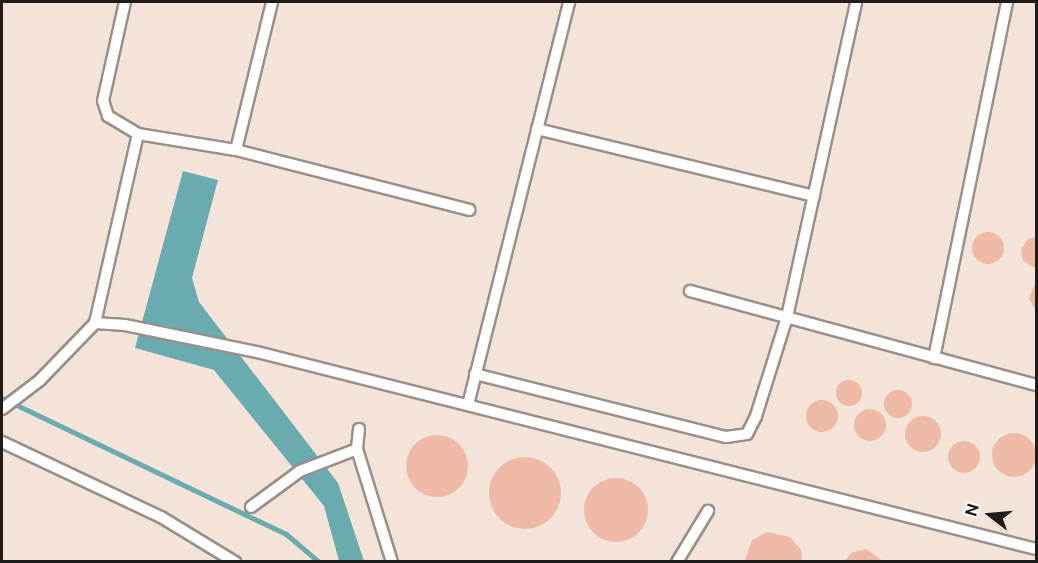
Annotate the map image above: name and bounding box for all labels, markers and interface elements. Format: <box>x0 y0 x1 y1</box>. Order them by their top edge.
north arrow <box>960 485 1020 545</box>
text: N <box>961 501 983 519</box>

